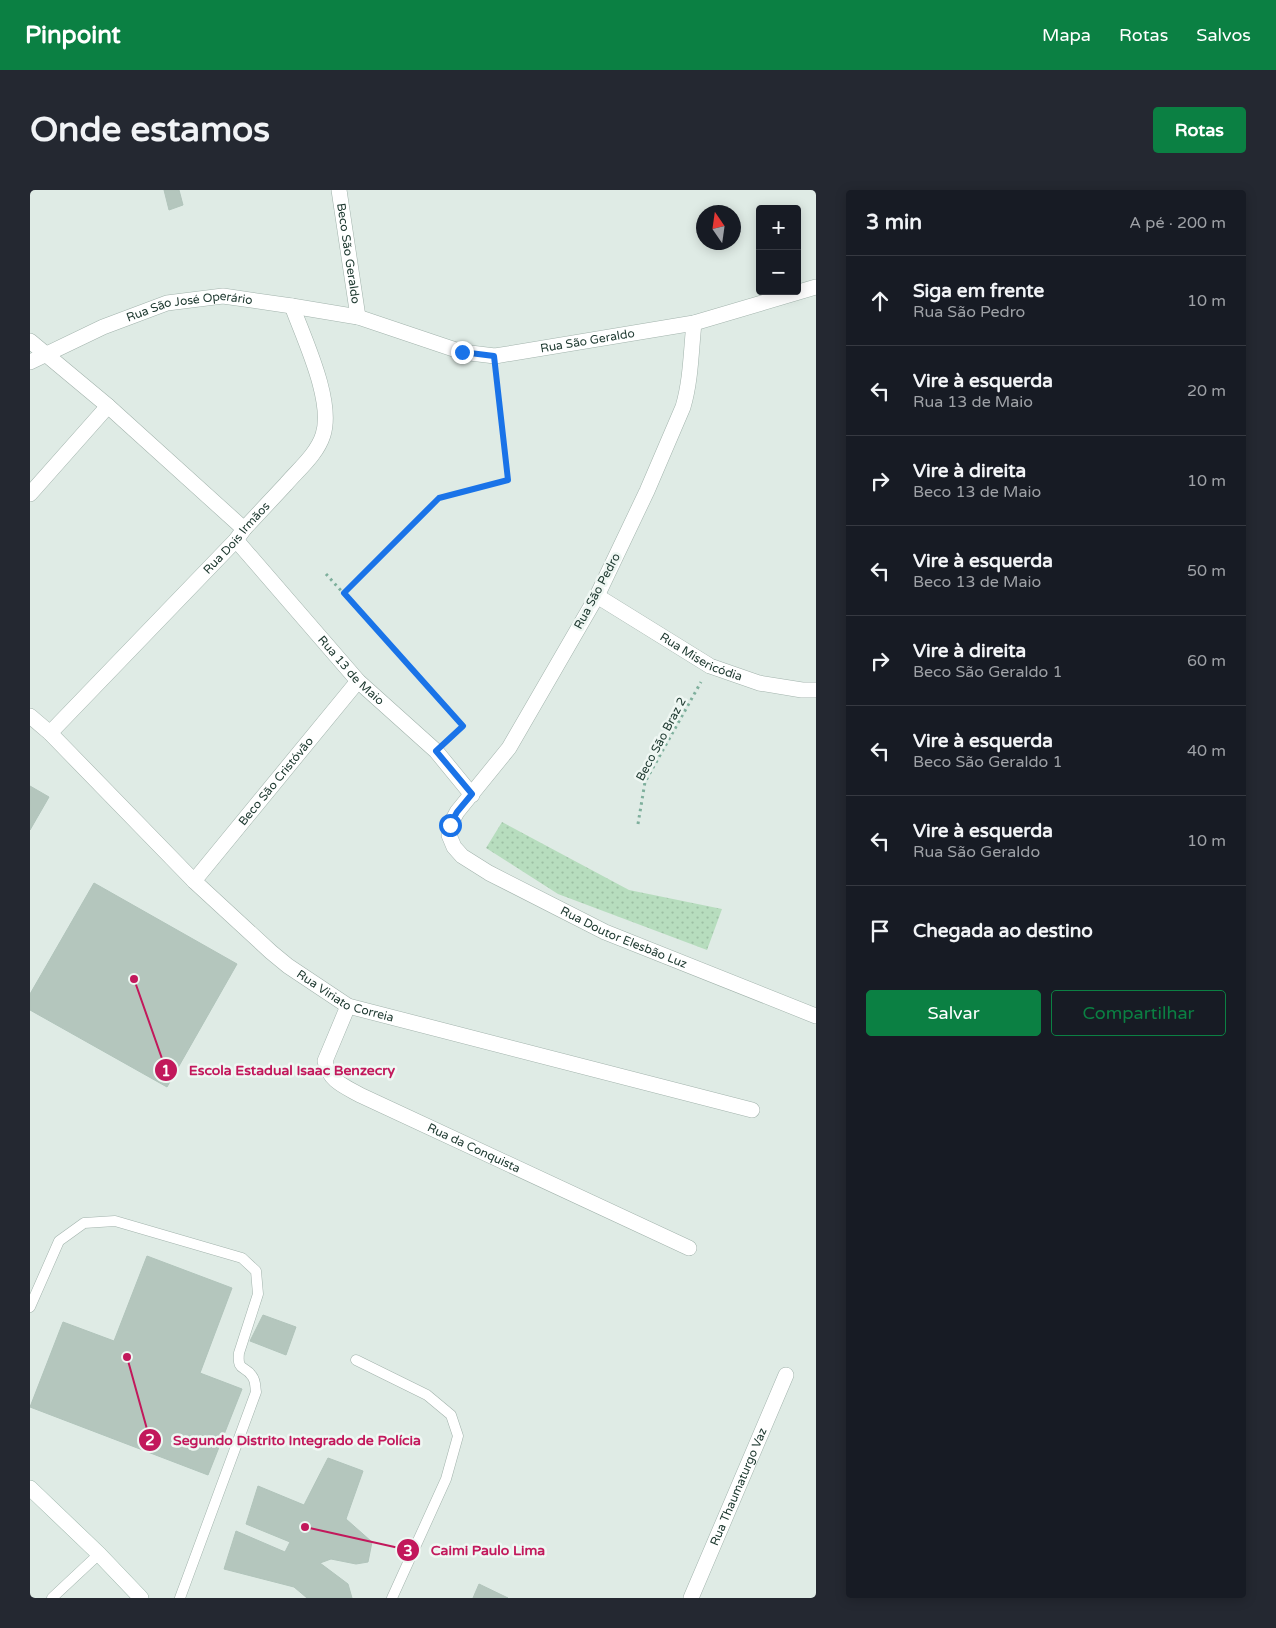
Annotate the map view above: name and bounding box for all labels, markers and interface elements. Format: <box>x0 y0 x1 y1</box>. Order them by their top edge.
text: Pinpoint <box>25 21 121 50</box>
text: Mapa <box>1042 24 1091 46</box>
text: Rotas <box>1119 24 1168 46</box>
text: Salvos <box>1196 24 1251 46</box>
button: Rotas <box>1153 107 1246 153</box>
text: Onde estamos <box>30 109 270 151</box>
street label: Beco São Geraldo <box>334 202 363 305</box>
north arrow <box>696 205 741 250</box>
map controls <box>756 205 801 295</box>
button: + <box>756 205 801 250</box>
text: 3 min <box>866 210 922 235</box>
text: A pé · 200 m <box>1129 213 1226 233</box>
button: − <box>756 250 801 295</box>
text: Siga em frente <box>913 280 1044 302</box>
icon: ahead <box>866 287 894 315</box>
street label: Rua São José Operário <box>124 289 254 325</box>
text: 10 m <box>1187 291 1226 311</box>
text: Rua São Pedro <box>913 302 1025 322</box>
street label: Rua São Geraldo <box>539 326 636 355</box>
route end <box>451 341 474 364</box>
text: Vire à esquerda <box>913 370 1053 392</box>
icon: left <box>866 377 894 405</box>
text: 20 m <box>1187 381 1226 401</box>
text: Rua 13 de Maio <box>913 392 1033 412</box>
text: Vire à direita <box>913 460 1026 482</box>
icon: right <box>866 467 894 495</box>
text: 10 m <box>1187 471 1226 491</box>
text: Beco 13 de Maio <box>913 482 1041 502</box>
street label: Rua Dois Irmãos <box>200 499 273 577</box>
text: Vire à esquerda <box>913 550 1053 572</box>
street label: Rua São Pedro <box>571 551 623 631</box>
icon: left <box>866 557 894 585</box>
text: 50 m <box>1187 561 1226 581</box>
text: Beco 13 de Maio <box>913 572 1041 592</box>
street label: Rua Misericódia <box>657 630 744 684</box>
street label: Rua 13 de Maio <box>315 633 387 708</box>
text: Vire à direita <box>913 640 1026 662</box>
icon: right <box>866 647 894 675</box>
text: 60 m <box>1187 651 1226 671</box>
text: Beco São Geraldo 1 <box>913 662 1062 682</box>
street label: Beco São Braz 2 <box>633 695 689 783</box>
text: Vire à esquerda <box>913 730 1053 752</box>
street label: Beco São Cristóvão <box>235 734 316 828</box>
icon: left <box>866 737 894 765</box>
text: 40 m <box>1187 741 1226 761</box>
text: Beco São Geraldo 1 <box>913 752 1062 772</box>
route start <box>439 814 462 837</box>
text: Vire à esquerda <box>913 820 1053 842</box>
icon: left <box>866 827 894 855</box>
text: 10 m <box>1187 831 1226 851</box>
text: Rua São Geraldo <box>913 842 1040 862</box>
street label: Rua Doutor Elesbão Luz <box>558 904 689 971</box>
icon: arrive <box>866 917 894 945</box>
text: Chegada ao destino <box>913 920 1093 942</box>
street label: Rua Viriato Correia <box>294 967 395 1024</box>
button: Salvar <box>866 990 1041 1036</box>
button: Compartilhar <box>1051 990 1226 1036</box>
callout: Escola Estadual Isaac Benzecry <box>153 1056 405 1085</box>
text: 1 <box>161 1062 171 1080</box>
text: Escola Estadual Isaac Benzecry <box>189 1062 396 1079</box>
street label: Rua da Conquista <box>425 1120 523 1176</box>
callout: Segundo Distrito Integrado de Polícia <box>138 1425 431 1454</box>
street label: Rua Thaumaturgo Vaz <box>707 1426 770 1548</box>
text: 2 <box>145 1431 155 1449</box>
text: Segundo Distrito Integrado de Polícia <box>173 1432 421 1449</box>
callout: Caimi Paulo Lima <box>395 1536 555 1565</box>
text: 3 <box>403 1542 413 1560</box>
text: Caimi Paulo Lima <box>431 1542 545 1559</box>

